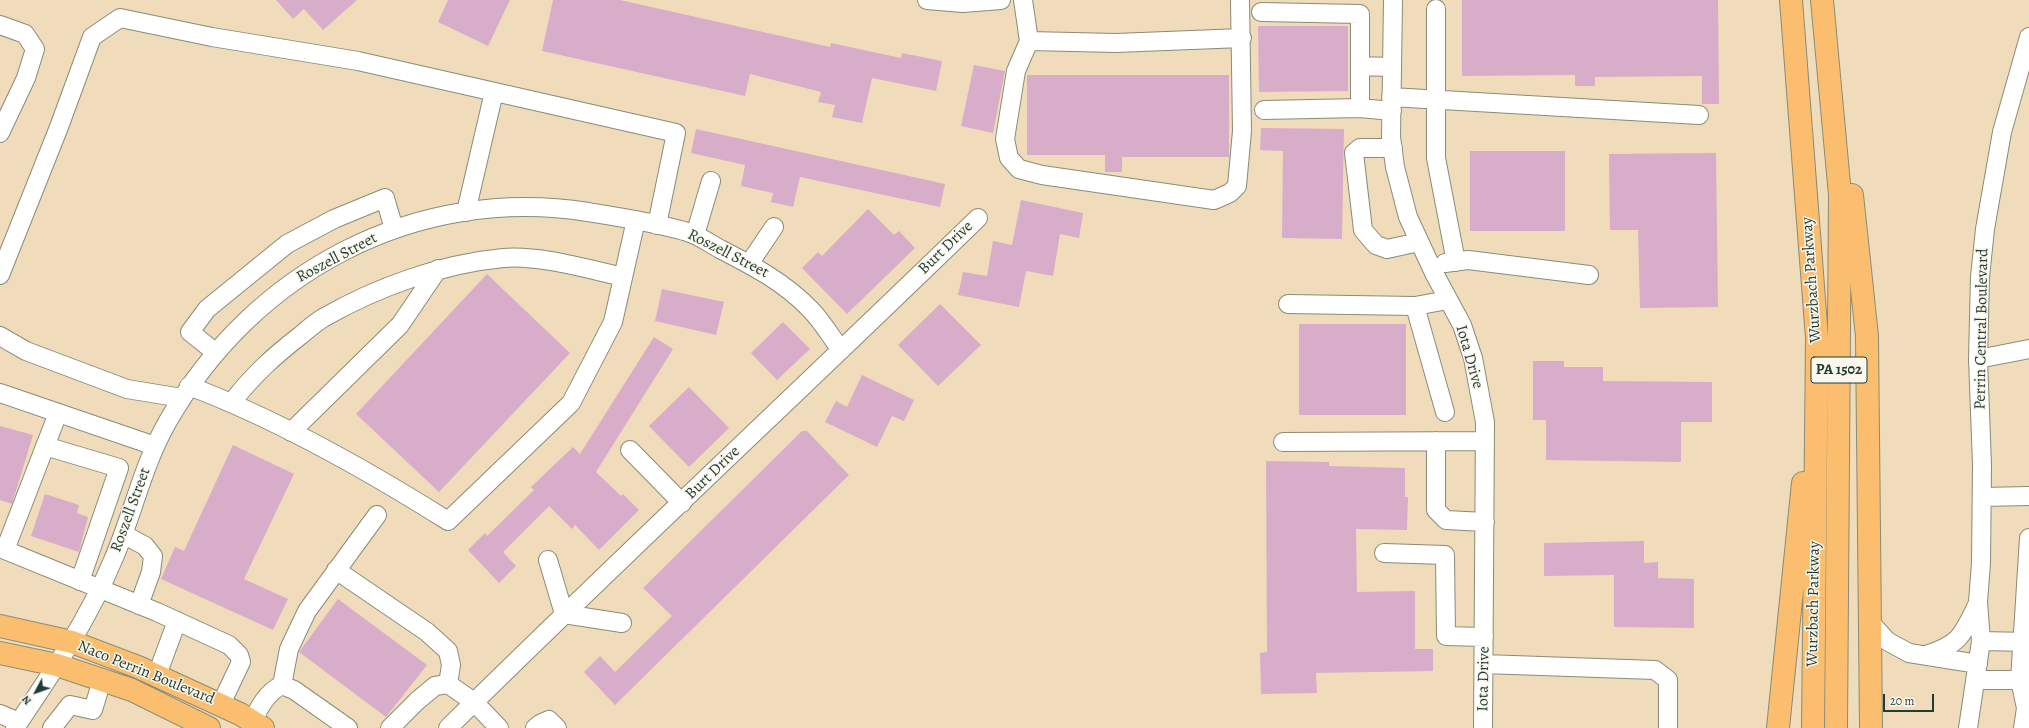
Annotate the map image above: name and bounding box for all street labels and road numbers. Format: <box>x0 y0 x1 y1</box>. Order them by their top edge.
street label: Burt Drive <box>915 217 977 279</box>
street label: Wurzbach Parkway <box>1798 217 1826 343</box>
street label: Roszell Street <box>684 225 772 283</box>
street label: Roszell Street <box>293 229 381 287</box>
street label: Perrin Central Boulevard <box>1971 248 1993 410</box>
street label: Iota Drive <box>1451 323 1487 391</box>
road number: PA 1502 <box>1811 357 1867 383</box>
street label: Burt Drive <box>682 442 744 504</box>
street label: Roszell Street <box>107 465 155 555</box>
street label: Wurzbach Parkway <box>1803 541 1825 667</box>
street label: Naco Perrin Boulevard <box>75 637 217 709</box>
street label: Iota Drive <box>1474 646 1494 712</box>

